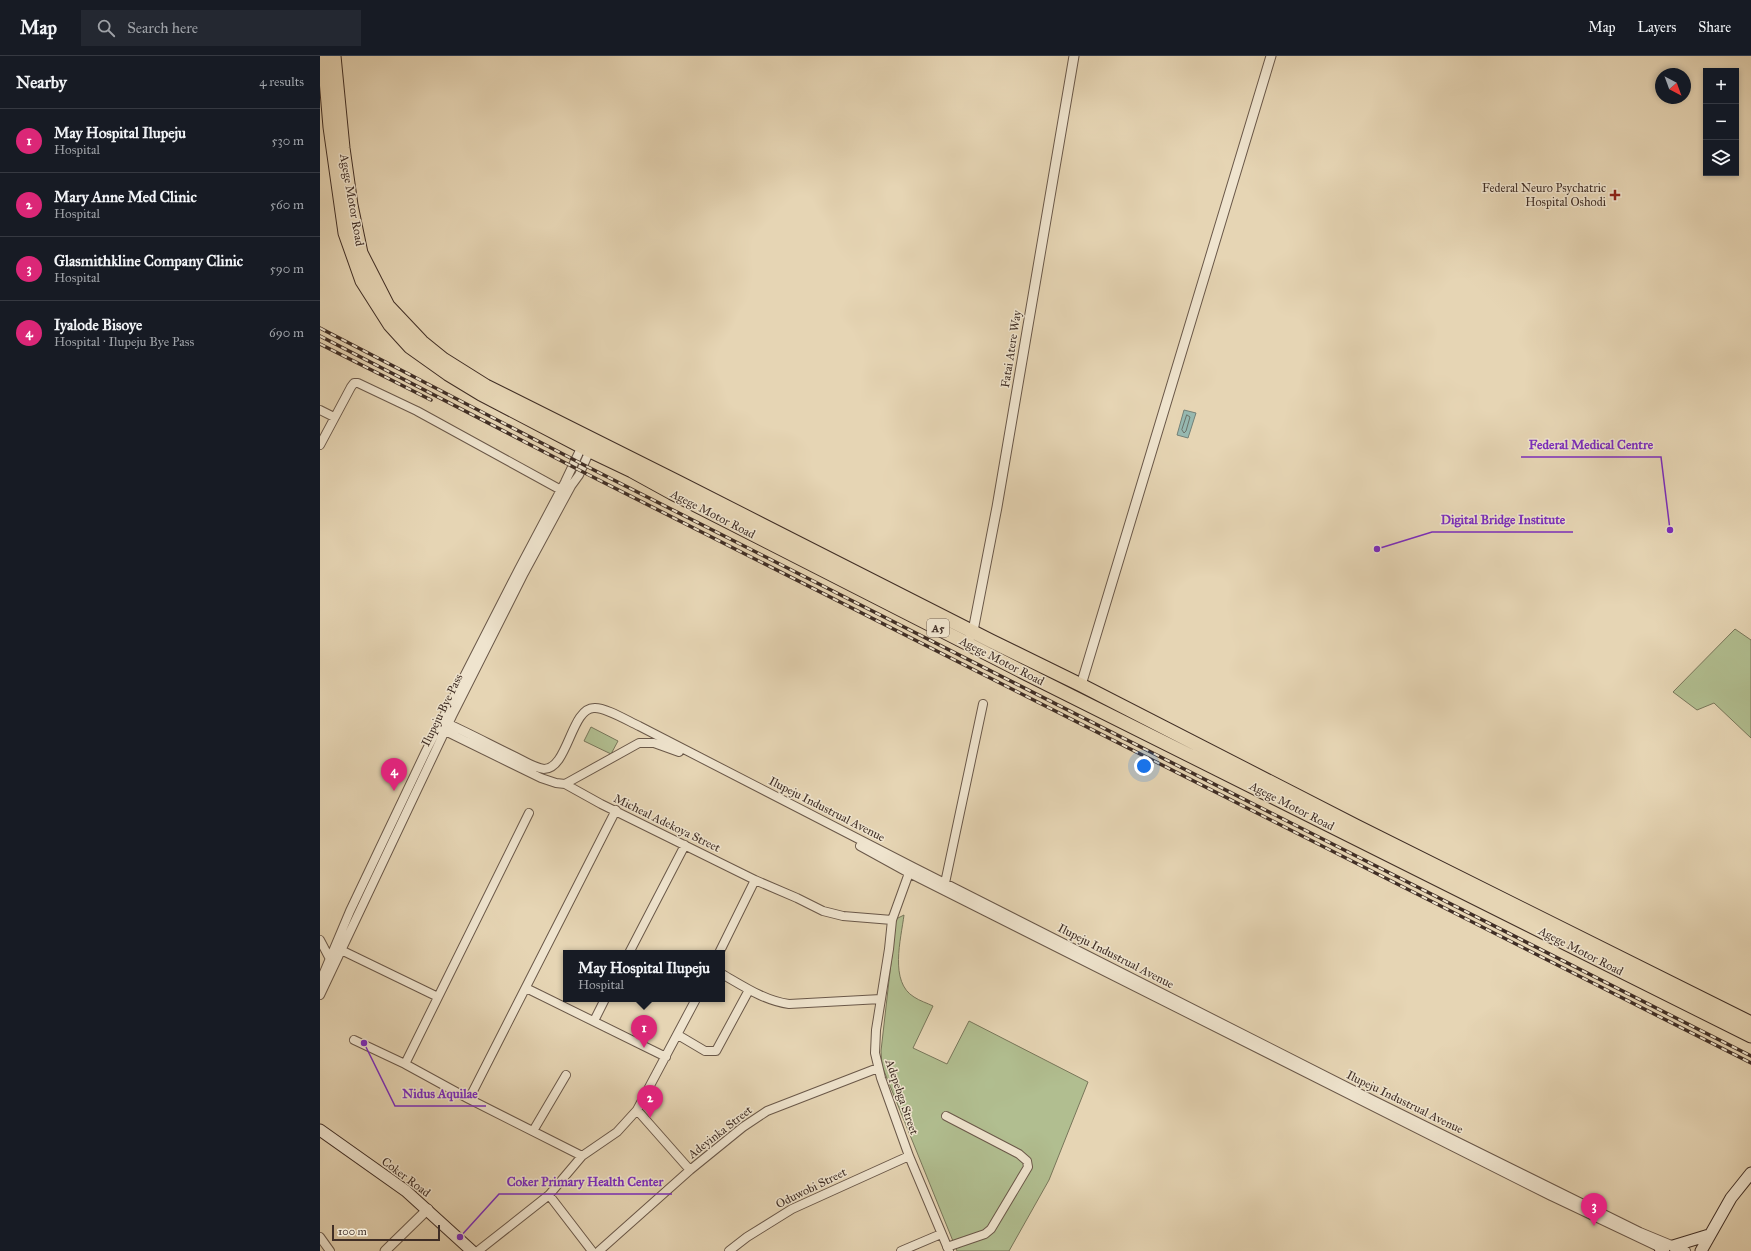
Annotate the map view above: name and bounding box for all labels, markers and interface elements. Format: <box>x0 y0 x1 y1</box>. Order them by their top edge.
search box <box>81 10 361 46</box>
text: Map <box>20 16 57 39</box>
icon: search <box>95 17 117 39</box>
text: Search here <box>127 19 198 37</box>
text: Map <box>1588 19 1616 36</box>
text: Layers <box>1638 19 1676 36</box>
text: Share <box>1698 19 1731 36</box>
north arrow <box>1655 68 1691 104</box>
map controls <box>1703 68 1739 176</box>
button: + <box>1703 68 1739 104</box>
text: Nearby <box>16 72 67 93</box>
text: 4 results <box>259 74 304 90</box>
button: − <box>1703 104 1739 140</box>
text: May Hospital Ilupeju <box>54 124 186 142</box>
text: 1 <box>26 133 32 149</box>
text: 530 m <box>271 133 304 149</box>
button: layers <box>1703 140 1739 176</box>
text: Hospital <box>54 142 100 158</box>
street label: Agege Motor Road <box>336 152 367 247</box>
place label: Federal Neuro Psychatric Hospital Oshodi <box>1482 181 1607 209</box>
text: Mary Anne Med Clinic <box>54 188 197 206</box>
marker: Federal Neuro Psychatric Hospital Oshodi <box>1609 189 1621 201</box>
text: 2 <box>26 197 32 213</box>
text: 560 m <box>270 197 304 213</box>
text: Hospital <box>54 206 100 222</box>
text: Glasmithkline Company Clinic <box>54 252 243 270</box>
text: 3 <box>26 261 32 277</box>
text: 590 m <box>270 261 304 277</box>
text: Hospital <box>54 270 100 286</box>
street label: Fatai Atere Way <box>998 309 1024 389</box>
text: Iyalode Bisoye <box>54 316 142 334</box>
text: 4 <box>25 325 33 341</box>
text: 690 m <box>269 325 304 341</box>
text: Hospital · Ilupeju Bye Pass <box>54 334 194 350</box>
callout: Federal Medical Centre <box>1521 432 1661 457</box>
text: Federal Medical Centre <box>1529 437 1654 453</box>
street label: Agege Motor Road <box>667 486 758 542</box>
callout: Digital Bridge Institute <box>1432 507 1573 532</box>
text: Digital Bridge Institute <box>1441 512 1566 528</box>
road number: A5 <box>927 619 949 637</box>
street label: Agege Motor Road <box>956 633 1047 689</box>
street label: Ilupeju Bye Pass <box>418 671 466 749</box>
your location <box>1134 756 1154 776</box>
pin: 4 <box>381 758 407 791</box>
street label: Ilupeju Industrual Avenue <box>767 774 887 844</box>
street label: Agege Motor Road <box>1246 778 1337 834</box>
street label: Micheal Adekoya Street <box>611 791 723 855</box>
street label: Ilupeju Industrual Avenue <box>1056 921 1176 991</box>
street label: Agege Motor Road <box>1535 923 1626 979</box>
popup <box>563 950 725 1002</box>
text: May Hospital Ilupeju <box>578 959 710 977</box>
text: Hospital <box>578 977 624 993</box>
pin: 1 <box>631 1015 657 1048</box>
street label: Adepebga Street <box>881 1056 922 1138</box>
street label: Ilupeju Industrual Avenue <box>1344 1068 1466 1136</box>
callout: Nidus Aquilae <box>395 1081 486 1106</box>
pin: 2 <box>637 1085 663 1118</box>
text: Nidus Aquilae <box>402 1086 478 1102</box>
street label: Adeyinka Street <box>684 1102 755 1162</box>
street label: Coker Road <box>379 1154 433 1200</box>
street label: Oduwobi Street <box>773 1165 849 1211</box>
callout: Coker Primary Health Center <box>499 1169 672 1194</box>
text: Coker Primary Health Center <box>507 1174 664 1190</box>
pin: 3 <box>1581 1193 1607 1226</box>
scale bar <box>332 1223 440 1242</box>
text: 100 m <box>338 1225 367 1238</box>

